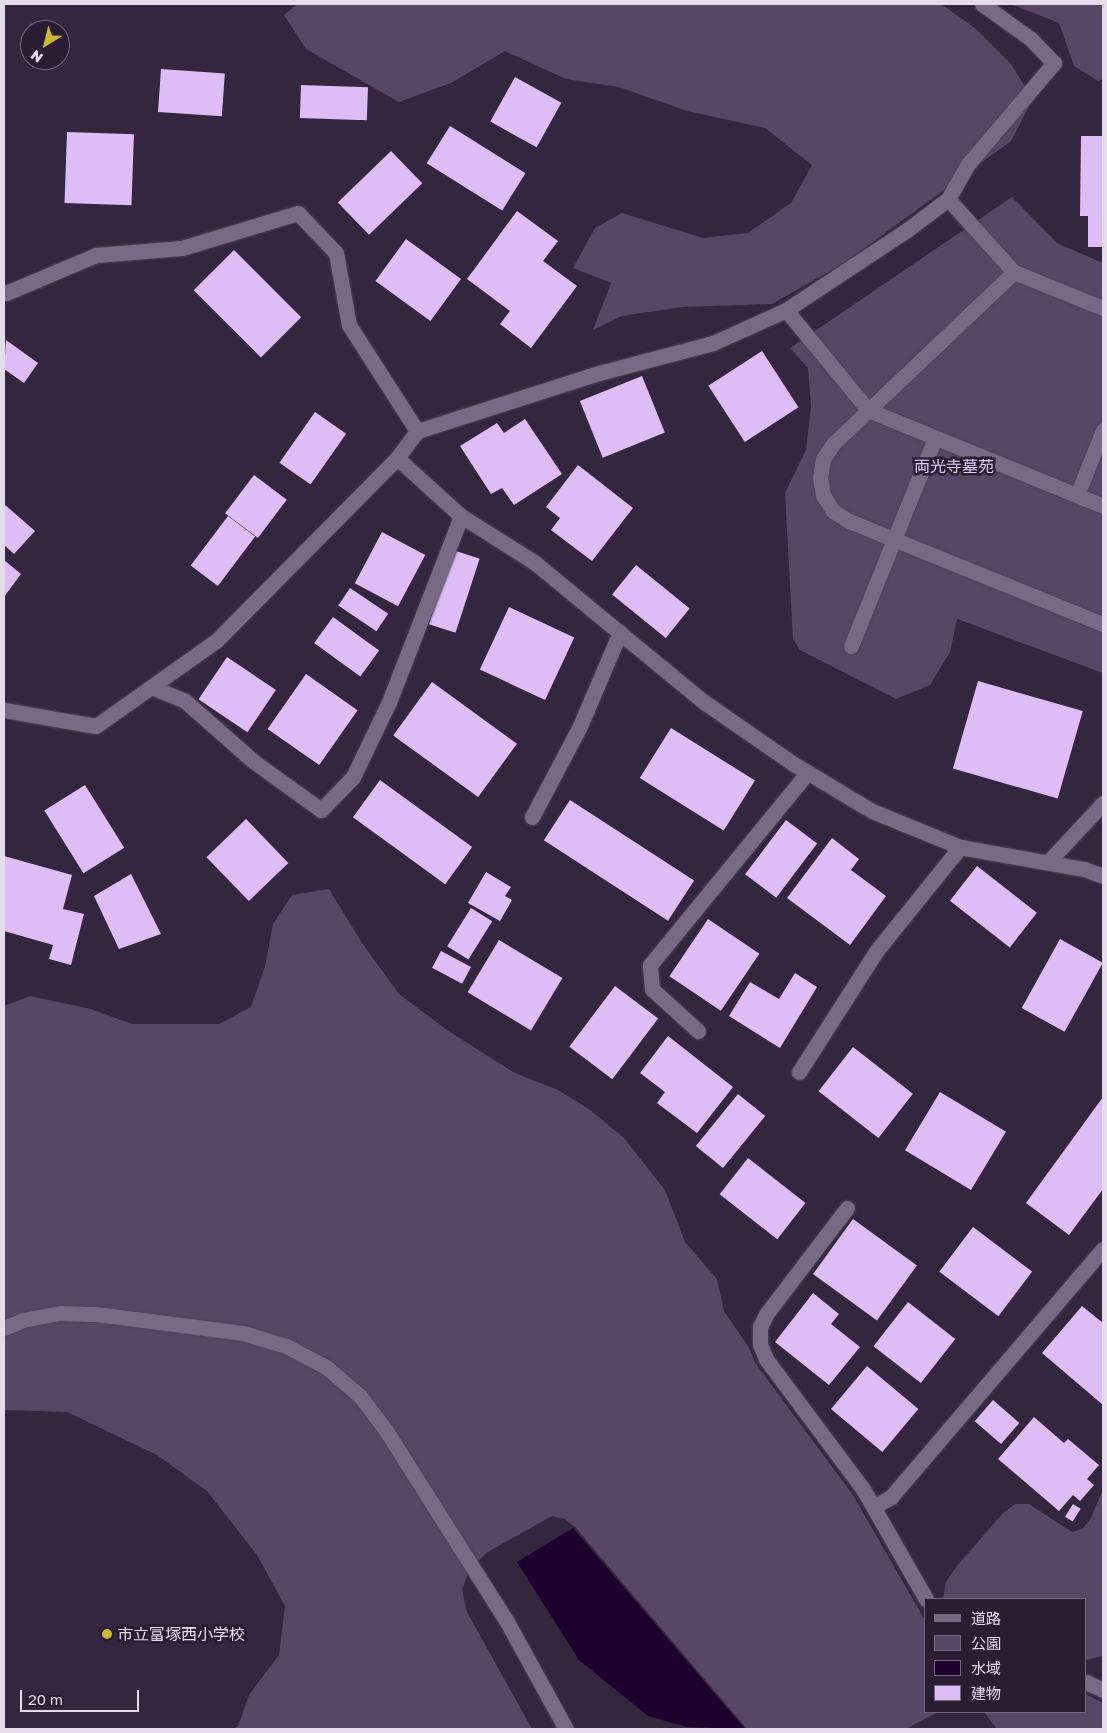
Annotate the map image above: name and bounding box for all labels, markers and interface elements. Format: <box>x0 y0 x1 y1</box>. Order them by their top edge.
north arrow <box>20 20 70 70</box>
text: N <box>27 47 46 67</box>
park label: 両光寺墓苑 <box>914 456 994 476</box>
legend <box>924 1598 1087 1713</box>
text: 道路 <box>971 1609 1001 1627</box>
place label: 市立富塚西小学校 <box>117 1624 245 1644</box>
marker: 市立富塚西小学校 <box>101 1628 113 1640</box>
text: 公園 <box>971 1634 1001 1652</box>
text: 水域 <box>971 1659 1001 1677</box>
scale bar <box>22 1680 141 1712</box>
text: 建物 <box>971 1684 1001 1702</box>
text: 20 m <box>28 1690 63 1708</box>

